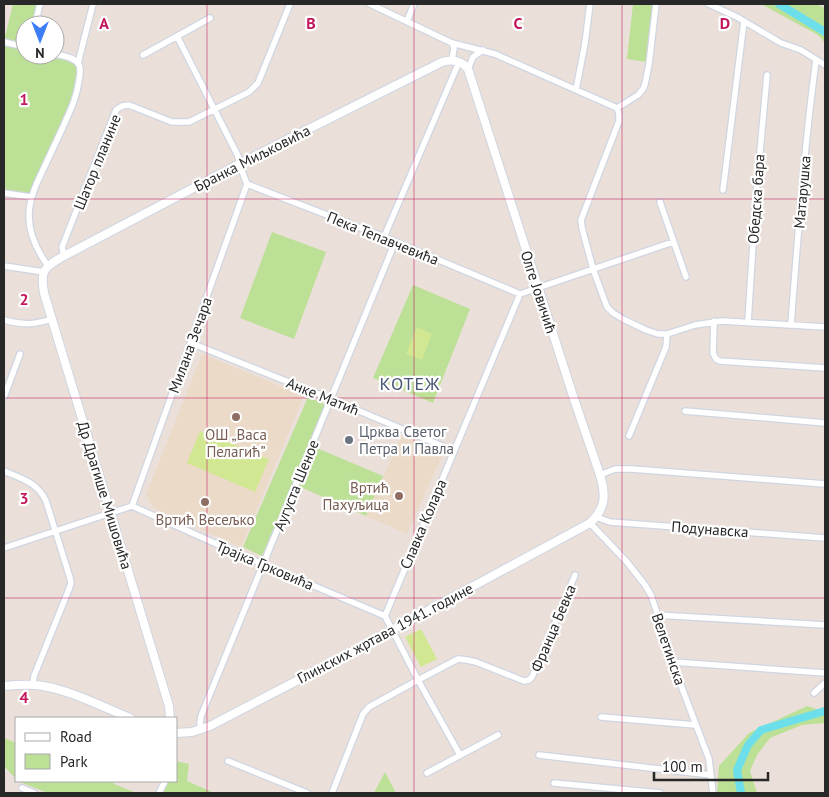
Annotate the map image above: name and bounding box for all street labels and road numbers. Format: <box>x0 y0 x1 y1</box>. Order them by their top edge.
street label: Шатор планине <box>69 111 125 213</box>
street label: Бранка Миљковића <box>191 120 313 196</box>
street label: Обедска бара <box>743 153 769 245</box>
street label: Матарушка <box>789 155 815 229</box>
street label: Пека Тепавчевића <box>324 207 442 269</box>
street label: Олге Јовичић <box>517 248 561 336</box>
street label: Милана Зечара <box>164 294 216 396</box>
street label: Анке Матић <box>284 373 362 419</box>
street label: Др Драгише Мишовића <box>73 418 137 572</box>
street label: Аугуста Шеное <box>269 437 323 533</box>
street label: Славка Колара <box>396 476 450 572</box>
street label: Подунавска <box>671 517 749 541</box>
street label: Трајка Грковића <box>213 536 317 594</box>
street label: Глинских жртава 1941. године <box>294 578 476 688</box>
street label: Франца Бевка <box>526 581 580 675</box>
street label: Велетинска <box>648 611 690 687</box>

